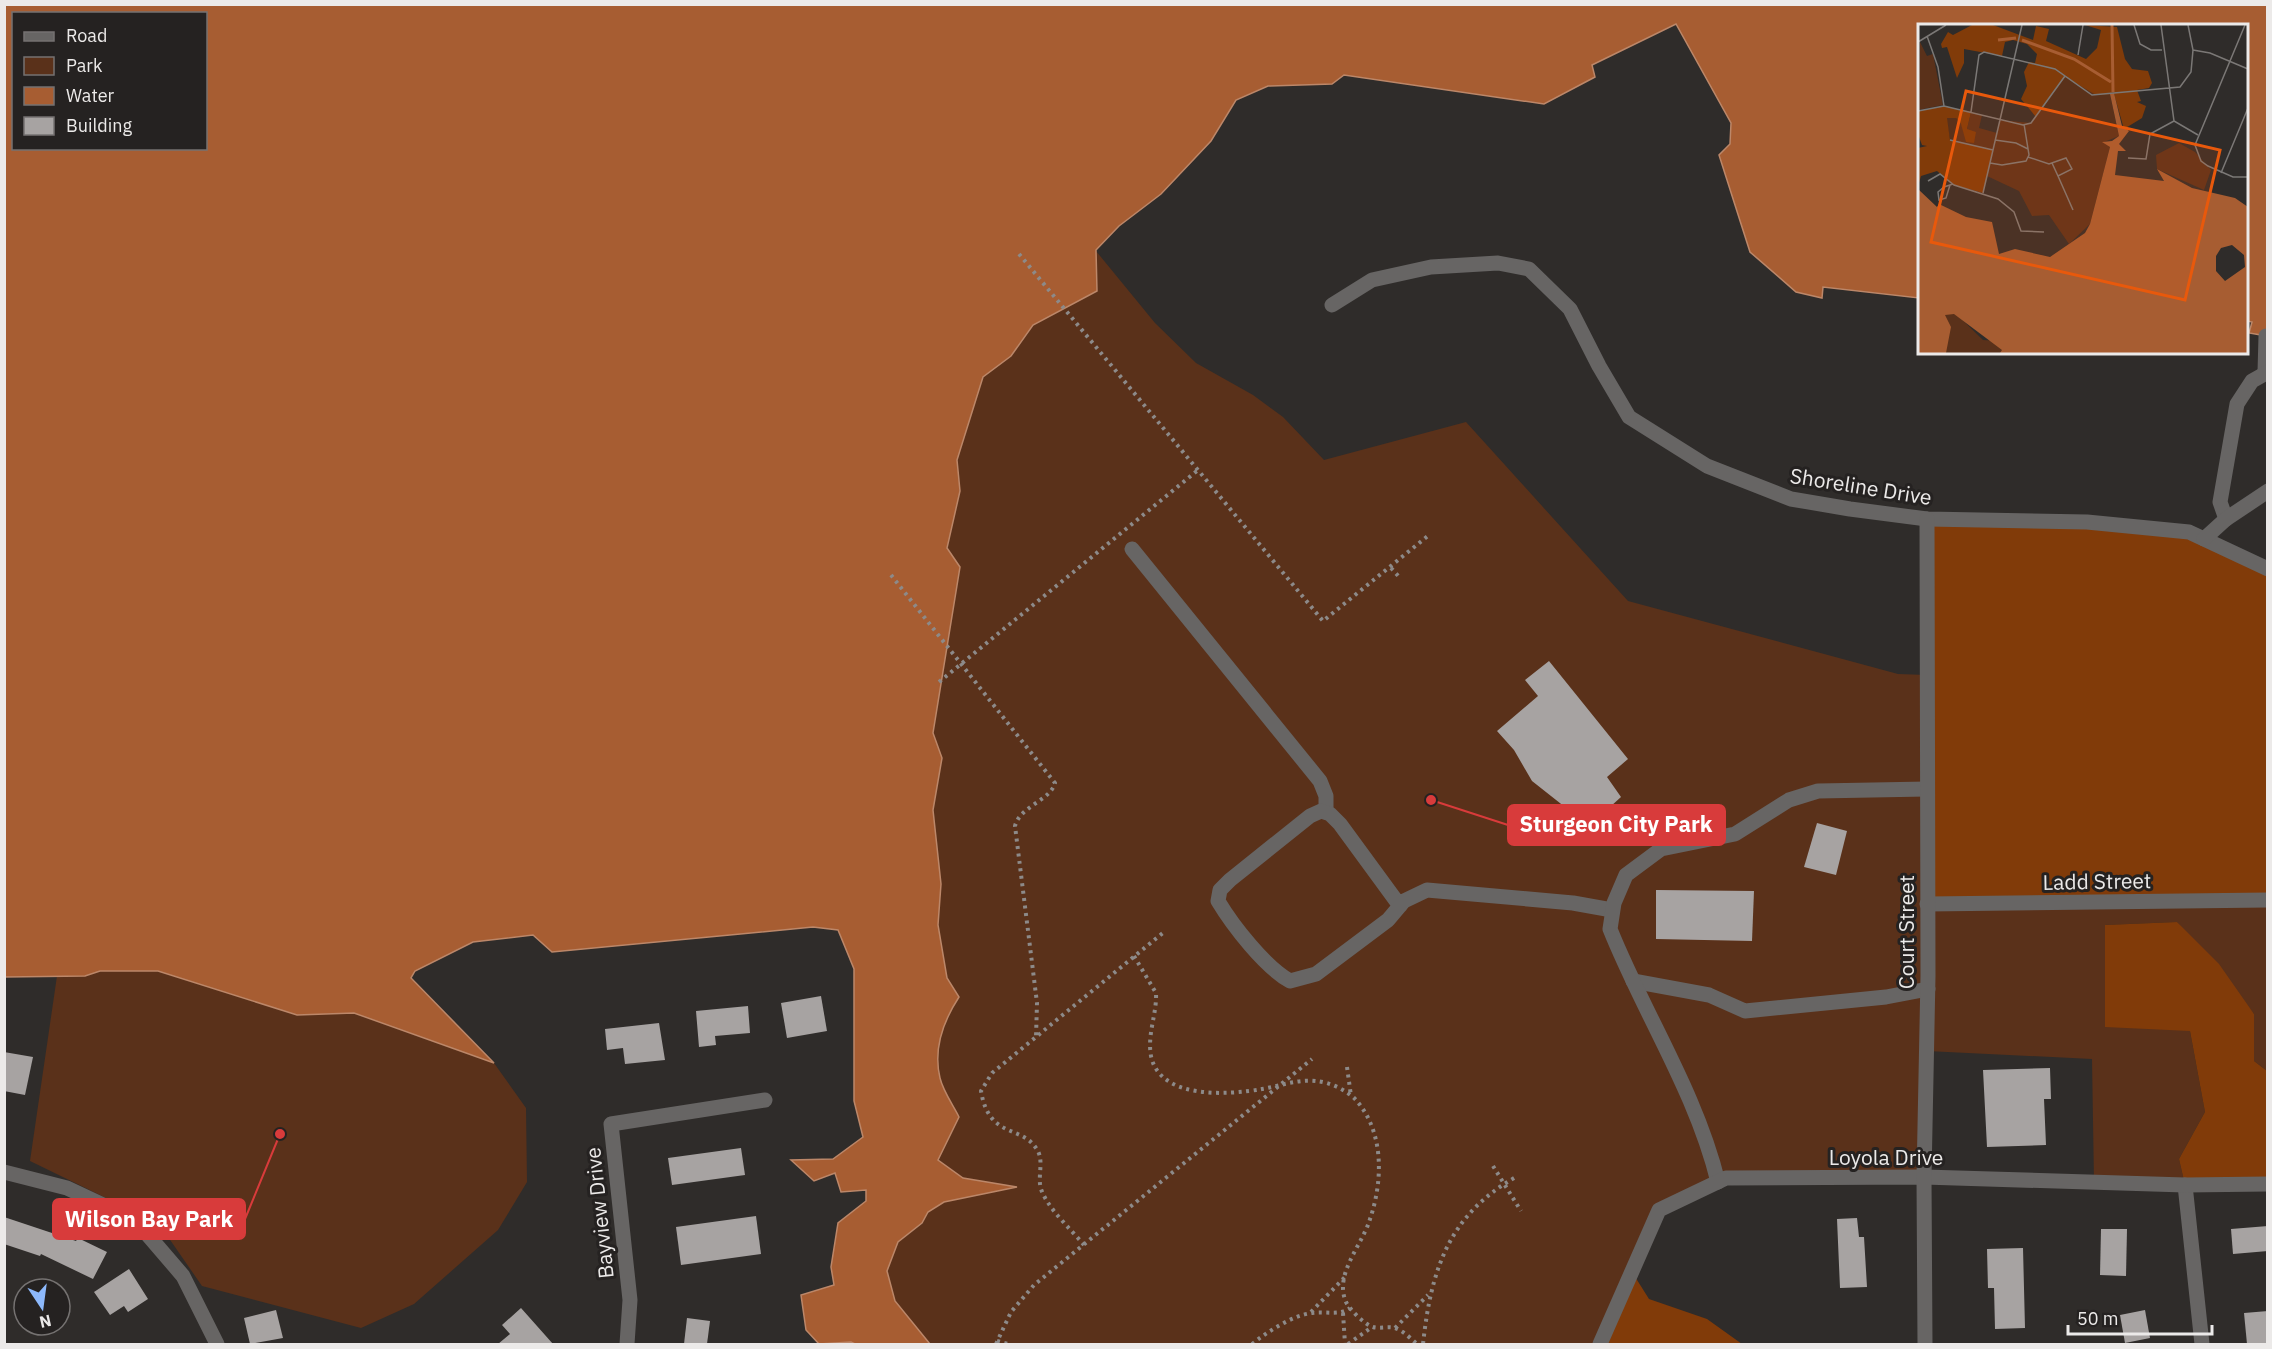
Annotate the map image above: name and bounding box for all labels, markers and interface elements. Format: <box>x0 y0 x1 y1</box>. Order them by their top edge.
legend <box>12 12 207 150</box>
text: Road <box>66 24 107 47</box>
inset map <box>1918 24 2248 354</box>
text: Park <box>66 54 103 77</box>
text: Water <box>66 84 115 107</box>
text: Building <box>66 114 133 137</box>
street label: Shoreline Drive <box>1788 461 1934 511</box>
callout: Sturgeon City Park <box>1508 805 1725 845</box>
text: Sturgeon City Park <box>1519 809 1713 838</box>
street label: Ladd Street <box>2042 866 2152 896</box>
street label: Court Street <box>1892 875 1920 989</box>
street label: Loyola Drive <box>1829 1143 1943 1171</box>
street label: Bayview Drive <box>578 1146 620 1280</box>
callout: Wilson Bay Park <box>53 1199 245 1239</box>
text: Wilson Bay Park <box>65 1204 233 1233</box>
north arrow <box>12 1277 72 1337</box>
scale bar <box>2068 1298 2212 1336</box>
text: 50 m <box>2077 1307 2119 1330</box>
text: N <box>37 1311 53 1333</box>

